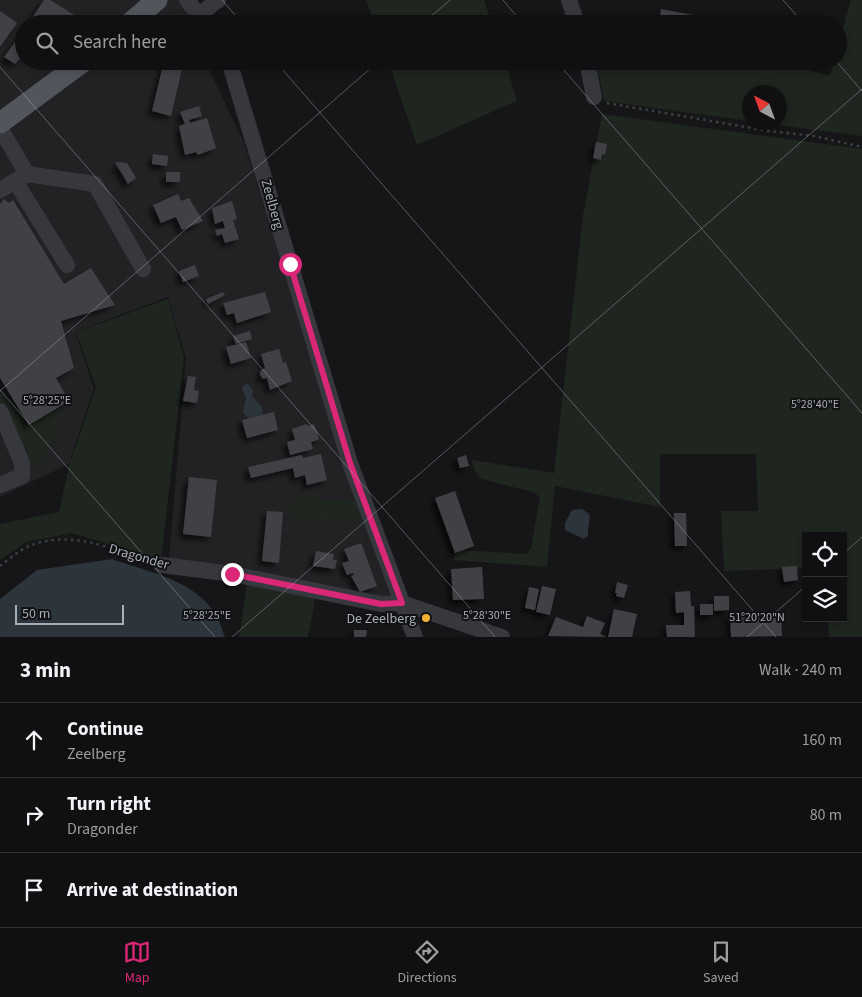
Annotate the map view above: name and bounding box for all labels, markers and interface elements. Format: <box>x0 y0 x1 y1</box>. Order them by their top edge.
search box <box>15 15 847 70</box>
icon: search <box>33 29 61 57</box>
text: Search here <box>73 29 167 56</box>
north arrow <box>742 85 787 130</box>
street label: Zeelberg <box>255 177 289 232</box>
route start <box>279 253 302 276</box>
text: 5°28'25"E <box>23 392 71 409</box>
text: 5°28'40"E <box>791 396 839 413</box>
map controls <box>802 532 847 622</box>
button: locate <box>802 532 847 577</box>
street label: Dragonder <box>106 539 171 575</box>
route end <box>221 563 244 586</box>
button: layers <box>802 577 847 622</box>
scale bar <box>15 602 124 625</box>
text: 50 m <box>22 604 50 624</box>
text: 5°28'25"E <box>183 607 231 624</box>
text: 5°28'30"E <box>463 607 511 624</box>
place label: De Zeelberg <box>346 609 416 629</box>
text: 51°20'20"N <box>729 609 785 626</box>
marker: De Zeelberg <box>420 612 432 624</box>
text: 3 min <box>20 655 71 685</box>
text: Walk · 240 m <box>759 659 842 681</box>
text: Continue <box>67 716 144 743</box>
icon: ahead <box>20 726 48 754</box>
text: 160 m <box>802 729 842 751</box>
text: Zeelberg <box>67 743 125 765</box>
text: Turn right <box>67 791 151 818</box>
icon: right <box>20 801 48 829</box>
text: 80 m <box>810 804 842 826</box>
text: Dragonder <box>67 818 138 840</box>
icon: arrive <box>20 876 48 904</box>
text: Arrive at destination <box>67 877 238 904</box>
tab: Map <box>123 938 151 988</box>
tab: Directions <box>397 938 457 988</box>
tab: Saved <box>703 938 739 988</box>

